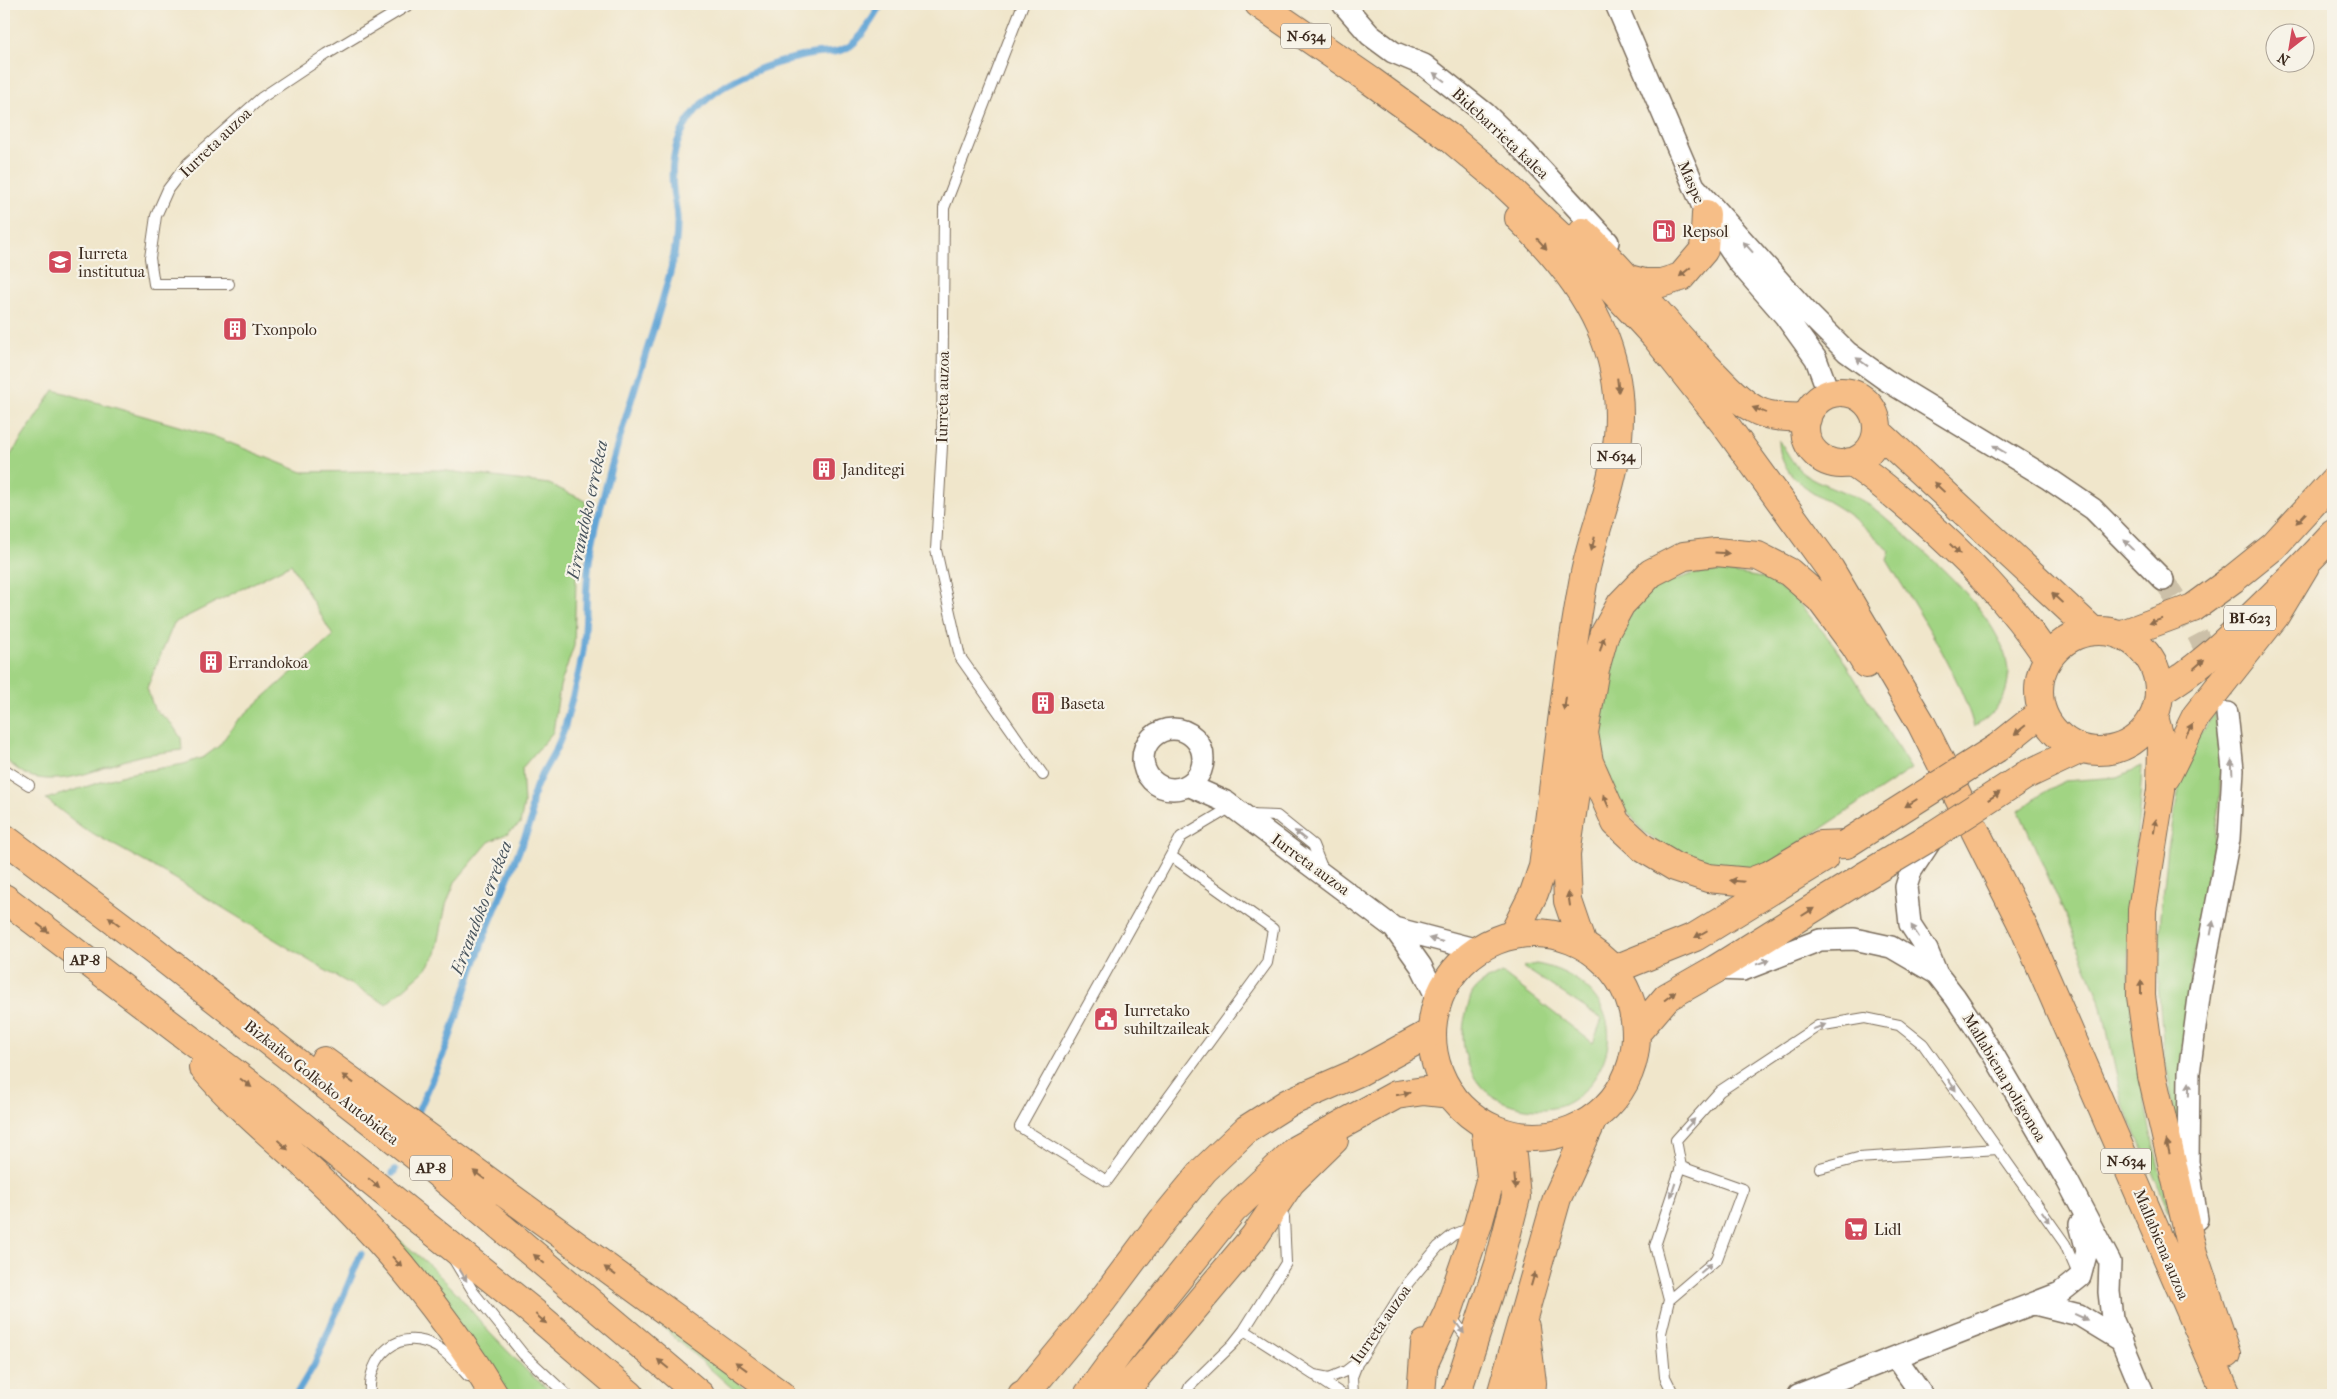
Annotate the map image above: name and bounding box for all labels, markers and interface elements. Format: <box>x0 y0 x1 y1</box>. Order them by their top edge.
north arrow <box>2264 22 2314 72</box>
road number: N-634 <box>1281 24 1331 48</box>
text: N <box>2274 48 2292 69</box>
one-way arrow <box>1433 72 1446 83</box>
street label: Bidebarrieta kalea <box>1448 84 1553 183</box>
street label: Iurreta auzoa <box>176 103 255 181</box>
street label: Maspe <box>1674 158 1709 206</box>
fuel station icon: Repsol <box>1651 218 1677 244</box>
place label: Repsol <box>1682 222 1729 241</box>
one-way arrow <box>1537 238 1548 251</box>
one-way arrow <box>1742 241 1754 253</box>
place label: Iurreta institutua <box>78 244 146 281</box>
school or university icon: Iurreta institutua <box>47 249 73 275</box>
one-way arrow <box>1678 267 1691 278</box>
building icon: Txonpolo <box>222 316 248 342</box>
place label: Txonpolo <box>252 320 317 339</box>
street label: Iurreta auzoa <box>932 350 953 443</box>
one-way arrow <box>1855 357 1869 367</box>
one-way arrow <box>1614 377 1622 393</box>
one-way arrow <box>1752 406 1766 414</box>
water label: Errandoko errekea <box>562 439 613 583</box>
road number: N-634 <box>1591 444 1641 468</box>
one-way arrow <box>1993 444 2006 453</box>
building icon: Janditegi <box>811 456 837 482</box>
place label: Janditegi <box>840 460 905 479</box>
one-way arrow <box>1933 481 1945 493</box>
one-way arrow <box>2295 511 2307 523</box>
one-way arrow <box>1588 536 1596 551</box>
one-way arrow <box>2123 540 2135 552</box>
one-way arrow <box>1949 543 1961 555</box>
one-way arrow <box>1714 550 1730 558</box>
one-way arrow <box>2052 592 2064 604</box>
road number: BI-623 <box>2224 606 2276 630</box>
one-way arrow <box>2149 618 2164 625</box>
one-way arrow <box>1599 636 1607 651</box>
building icon: Errandokoa <box>198 649 224 675</box>
place label: Errandokoa <box>228 653 309 672</box>
one-way arrow <box>2192 658 2204 670</box>
building icon: Baseta <box>1030 690 1056 716</box>
place label: Baseta <box>1060 694 1105 713</box>
one-way arrow <box>1561 696 1569 712</box>
one-way arrow <box>2185 722 2193 737</box>
one-way arrow <box>2013 725 2026 736</box>
one-way arrow <box>2228 759 2236 775</box>
one-way arrow <box>1987 791 2000 801</box>
one-way arrow <box>1602 794 1610 808</box>
one-way arrow <box>1905 798 1918 807</box>
one-way arrow <box>2151 817 2159 833</box>
one-way arrow <box>1294 829 1307 840</box>
street label: Iurreta auzoa <box>1268 830 1354 900</box>
water label: Errandoko errekea <box>446 838 517 979</box>
one-way arrow <box>1729 877 1745 885</box>
one-way arrow <box>1565 890 1573 906</box>
one-way arrow <box>1802 907 1815 916</box>
one-way arrow <box>108 915 121 926</box>
one-way arrow <box>2208 920 2216 936</box>
one-way arrow <box>36 922 49 933</box>
one-way arrow <box>1910 925 1920 938</box>
one-way arrow <box>1693 930 1708 938</box>
one-way arrow <box>1428 936 1443 944</box>
road number: AP-8 <box>64 948 106 972</box>
one-way arrow <box>1756 958 1771 966</box>
one-way arrow <box>2138 979 2146 995</box>
one-way arrow <box>1663 991 1677 1001</box>
place label: Iurretako suhiltzaileak <box>1124 1001 1211 1038</box>
public building icon: Iurretako suhiltzaileak <box>1093 1006 1119 1032</box>
street label: Mallabiena poligonoa <box>1959 1010 2051 1145</box>
street label: Bizkaiko Golkoko Autobidea <box>241 1016 403 1149</box>
one-way arrow <box>1812 1023 1827 1031</box>
one-way arrow <box>342 1073 355 1084</box>
one-way arrow <box>239 1077 252 1088</box>
one-way arrow <box>1947 1078 1957 1092</box>
one-way arrow <box>2185 1081 2193 1097</box>
one-way arrow <box>1395 1090 1411 1098</box>
one-way arrow <box>1684 1118 1696 1130</box>
one-way arrow <box>277 1139 289 1151</box>
one-way arrow <box>2164 1140 2172 1155</box>
road number: N-634 <box>2101 1148 2151 1174</box>
road number: AP-8 <box>410 1156 452 1180</box>
one-way arrow <box>473 1169 486 1180</box>
one-way arrow <box>1511 1174 1519 1190</box>
one-way arrow <box>367 1178 380 1189</box>
one-way arrow <box>1669 1183 1677 1198</box>
street label: Mallabiena auzoa <box>2130 1186 2194 1303</box>
one-way arrow <box>2041 1210 2051 1224</box>
supermarket icon: Lidl <box>1843 1216 1869 1242</box>
place label: Lidl <box>1874 1220 1902 1239</box>
one-way arrow <box>532 1253 545 1264</box>
one-way arrow <box>391 1255 403 1267</box>
one-way arrow <box>1699 1263 1712 1274</box>
one-way arrow <box>604 1265 617 1276</box>
one-way arrow <box>459 1269 468 1282</box>
one-way arrow <box>1530 1271 1538 1286</box>
street label: Iurreta auzoa <box>1346 1281 1415 1367</box>
one-way arrow <box>534 1313 547 1324</box>
one-way arrow <box>2073 1313 2088 1322</box>
one-way arrow <box>1454 1321 1465 1334</box>
one-way arrow <box>656 1358 669 1369</box>
one-way arrow <box>735 1361 748 1372</box>

